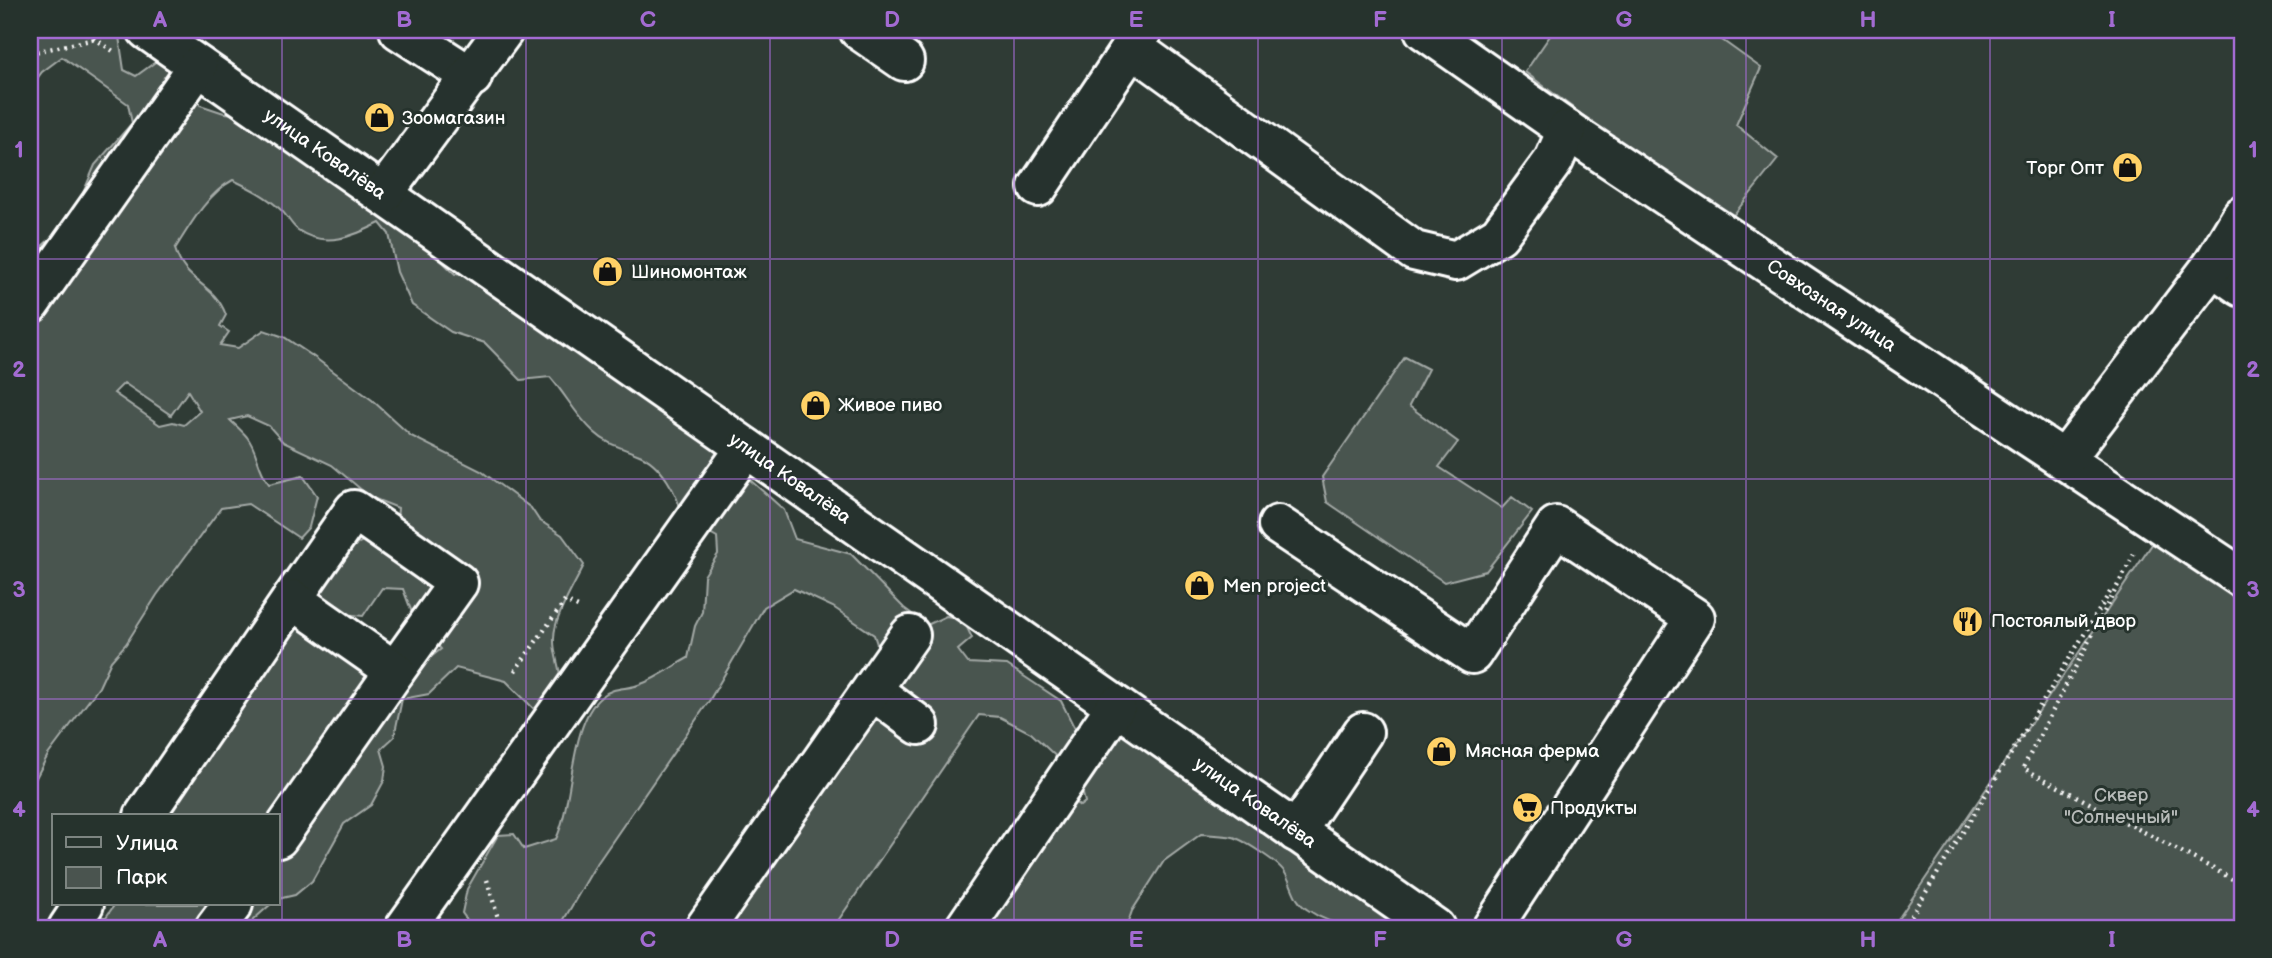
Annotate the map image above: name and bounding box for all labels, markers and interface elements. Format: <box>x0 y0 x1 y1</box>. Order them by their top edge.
text: A <box>152 6 168 34</box>
text: B <box>396 6 412 34</box>
text: C <box>640 6 656 34</box>
text: D <box>884 6 900 34</box>
text: E <box>1129 6 1144 34</box>
text: F <box>1373 6 1387 34</box>
text: G <box>1616 6 1633 34</box>
text: H <box>1859 6 1877 34</box>
text: I <box>2108 6 2116 34</box>
shop icon: Зоомагазин <box>362 101 396 135</box>
street label: улица Ковалёва <box>260 104 390 205</box>
place label: Зоомагазин <box>402 107 505 130</box>
text: 1 <box>14 136 24 164</box>
text: 1 <box>2248 136 2258 164</box>
shop icon: Торг Опт <box>2110 151 2144 185</box>
place label: Торг Опт <box>2026 157 2104 180</box>
street label: Совхозная улица <box>1763 254 1901 357</box>
shop icon: Шиномонтаж <box>591 255 625 289</box>
place label: Шиномонтаж <box>631 261 748 284</box>
text: 2 <box>12 356 26 384</box>
text: 2 <box>2246 356 2260 384</box>
shop icon: Живое пиво <box>798 388 832 422</box>
place label: Живое пиво <box>838 394 942 417</box>
street label: улица Ковалёва <box>725 428 856 529</box>
shop icon: Men project <box>1183 569 1217 603</box>
place label: Men project <box>1223 575 1326 598</box>
text: 3 <box>12 576 26 604</box>
text: 3 <box>2246 576 2260 604</box>
restaurant icon: Постоялый двор <box>1951 604 1985 638</box>
place label: Постоялый двор <box>1991 610 2136 633</box>
shop icon: Мясная ферма <box>1425 734 1459 768</box>
place label: Мясная ферма <box>1465 740 1599 763</box>
street label: улица Ковалёва <box>1190 752 1321 853</box>
park label: Сквер "Солнечный" <box>2064 784 2178 829</box>
supermarket icon: Продукты <box>1510 791 1544 825</box>
text: 4 <box>12 796 26 824</box>
text: 4 <box>2246 796 2260 824</box>
place label: Продукты <box>1550 797 1637 820</box>
legend <box>52 814 280 906</box>
text: Улица <box>116 831 179 856</box>
text: Парк <box>116 865 167 890</box>
text: A <box>152 926 168 954</box>
text: B <box>396 926 412 954</box>
text: C <box>640 926 656 954</box>
text: D <box>884 926 900 954</box>
text: E <box>1129 926 1144 954</box>
text: F <box>1373 926 1387 954</box>
text: G <box>1616 926 1633 954</box>
text: H <box>1859 926 1877 954</box>
text: I <box>2108 926 2116 954</box>

